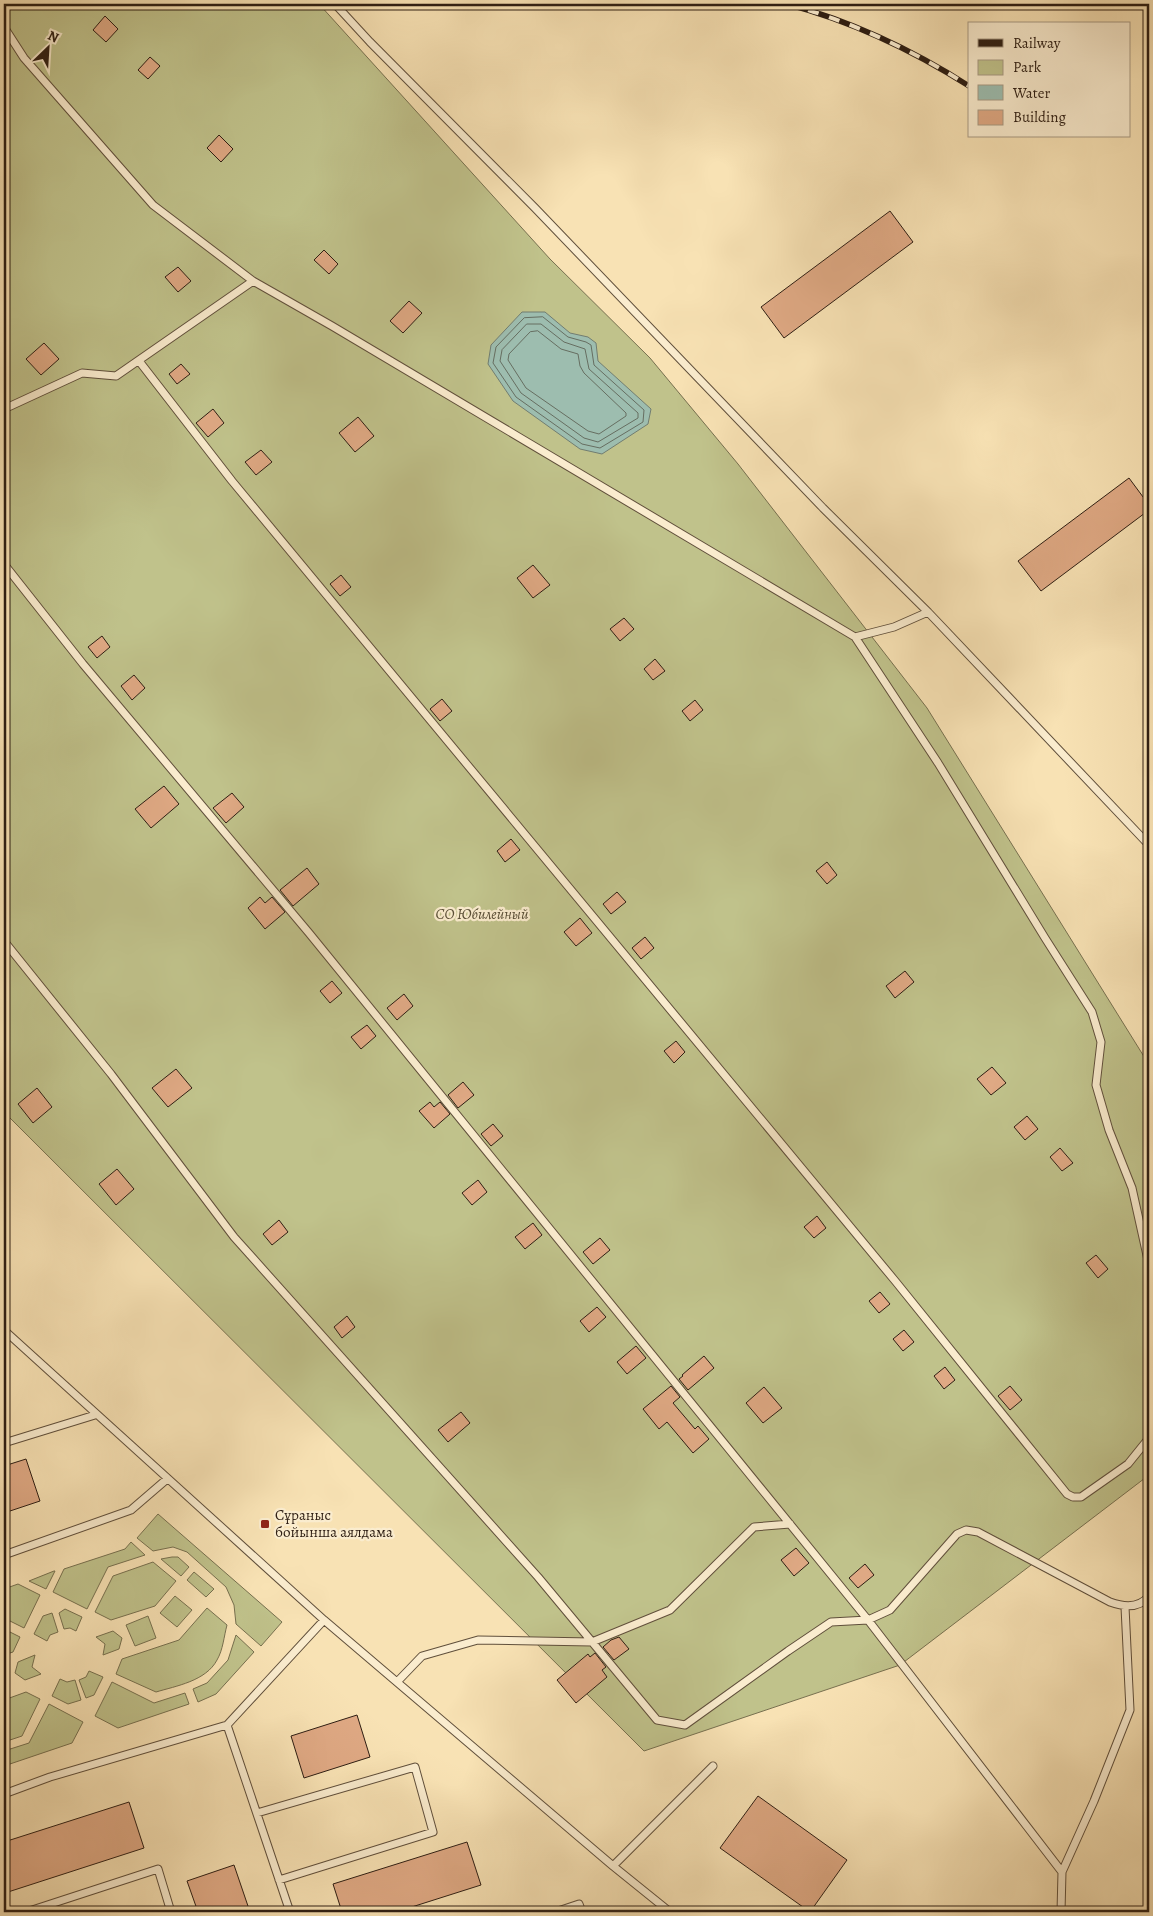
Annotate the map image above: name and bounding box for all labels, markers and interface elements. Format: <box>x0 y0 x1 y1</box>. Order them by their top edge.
north arrow <box>22 22 72 72</box>
legend <box>968 22 1130 138</box>
text: N <box>45 26 62 47</box>
text: Railway <box>1013 33 1061 53</box>
text: Park <box>1013 57 1042 77</box>
text: Water <box>1012 83 1050 103</box>
text: Building <box>1013 107 1066 127</box>
park label: СО Юбилейный <box>436 904 529 924</box>
place label: Сұраныс бойынша аялдама <box>275 1505 393 1542</box>
marker: Сұраныс бойынша аялдама <box>259 1518 271 1530</box>

